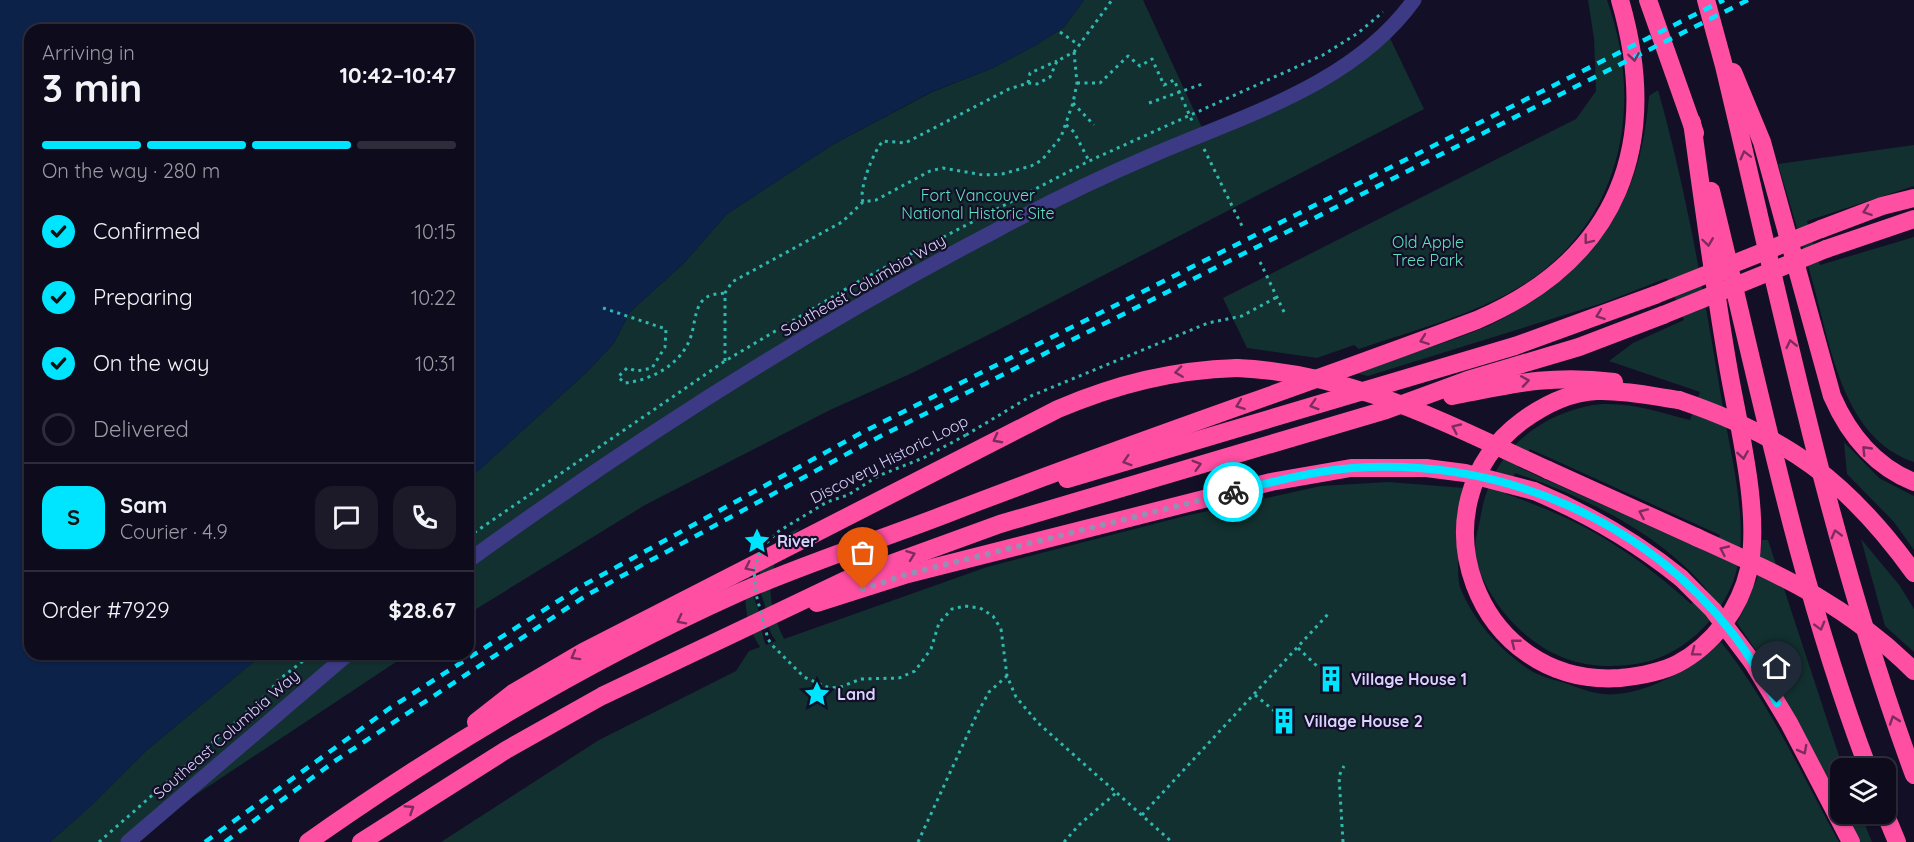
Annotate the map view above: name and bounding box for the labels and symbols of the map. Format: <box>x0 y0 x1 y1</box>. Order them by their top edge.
one-way arrow <box>1627 52 1639 61</box>
one-way arrow <box>1740 150 1753 160</box>
park label: Fort Vancouver National Historic Site <box>901 185 1055 223</box>
one-way arrow <box>1862 204 1873 217</box>
street label: Southeast Columbia Way <box>777 230 949 340</box>
park label: Old Apple Tree Park <box>1392 232 1464 270</box>
one-way arrow <box>1584 233 1595 244</box>
one-way arrow <box>1701 238 1713 247</box>
one-way arrow <box>1595 308 1606 321</box>
one-way arrow <box>1419 332 1430 345</box>
one-way arrow <box>1785 340 1798 350</box>
one-way arrow <box>1174 366 1183 378</box>
one-way arrow <box>1520 376 1530 388</box>
one-way arrow <box>1235 398 1246 411</box>
one-way arrow <box>1309 398 1320 410</box>
street label: Discovery Historic Loop <box>807 410 971 508</box>
one-way arrow <box>1452 423 1463 435</box>
one-way arrow <box>992 432 1003 444</box>
one-way arrow <box>1862 446 1873 456</box>
one-way arrow <box>1736 450 1749 460</box>
one-way arrow <box>1122 454 1133 466</box>
one-way arrow <box>1191 460 1202 472</box>
courier <box>1203 462 1263 522</box>
one-way arrow <box>1638 508 1649 520</box>
place icon: River <box>742 526 772 556</box>
pin <box>837 527 888 589</box>
one-way arrow <box>1831 529 1844 539</box>
place label: River <box>777 531 817 551</box>
one-way arrow <box>1720 545 1731 557</box>
one-way arrow <box>905 550 916 563</box>
one-way arrow <box>744 559 755 571</box>
one-way arrow <box>677 613 687 624</box>
one-way arrow <box>1813 620 1825 631</box>
one-way arrow <box>1510 639 1521 650</box>
pin <box>1751 641 1802 703</box>
one-way arrow <box>1690 645 1701 656</box>
one-way arrow <box>571 649 582 660</box>
building icon: Village House 1 <box>1316 664 1346 694</box>
street label: Southeast Columbia Way <box>149 665 303 803</box>
place label: Village House 1 <box>1351 669 1467 689</box>
place icon: Land <box>802 679 832 709</box>
place label: Land <box>837 684 876 704</box>
building icon: Village House 2 <box>1269 706 1299 736</box>
place label: Village House 2 <box>1304 711 1423 731</box>
one-way arrow <box>1888 715 1901 726</box>
one-way arrow <box>1796 744 1807 754</box>
one-way arrow <box>404 805 414 817</box>

